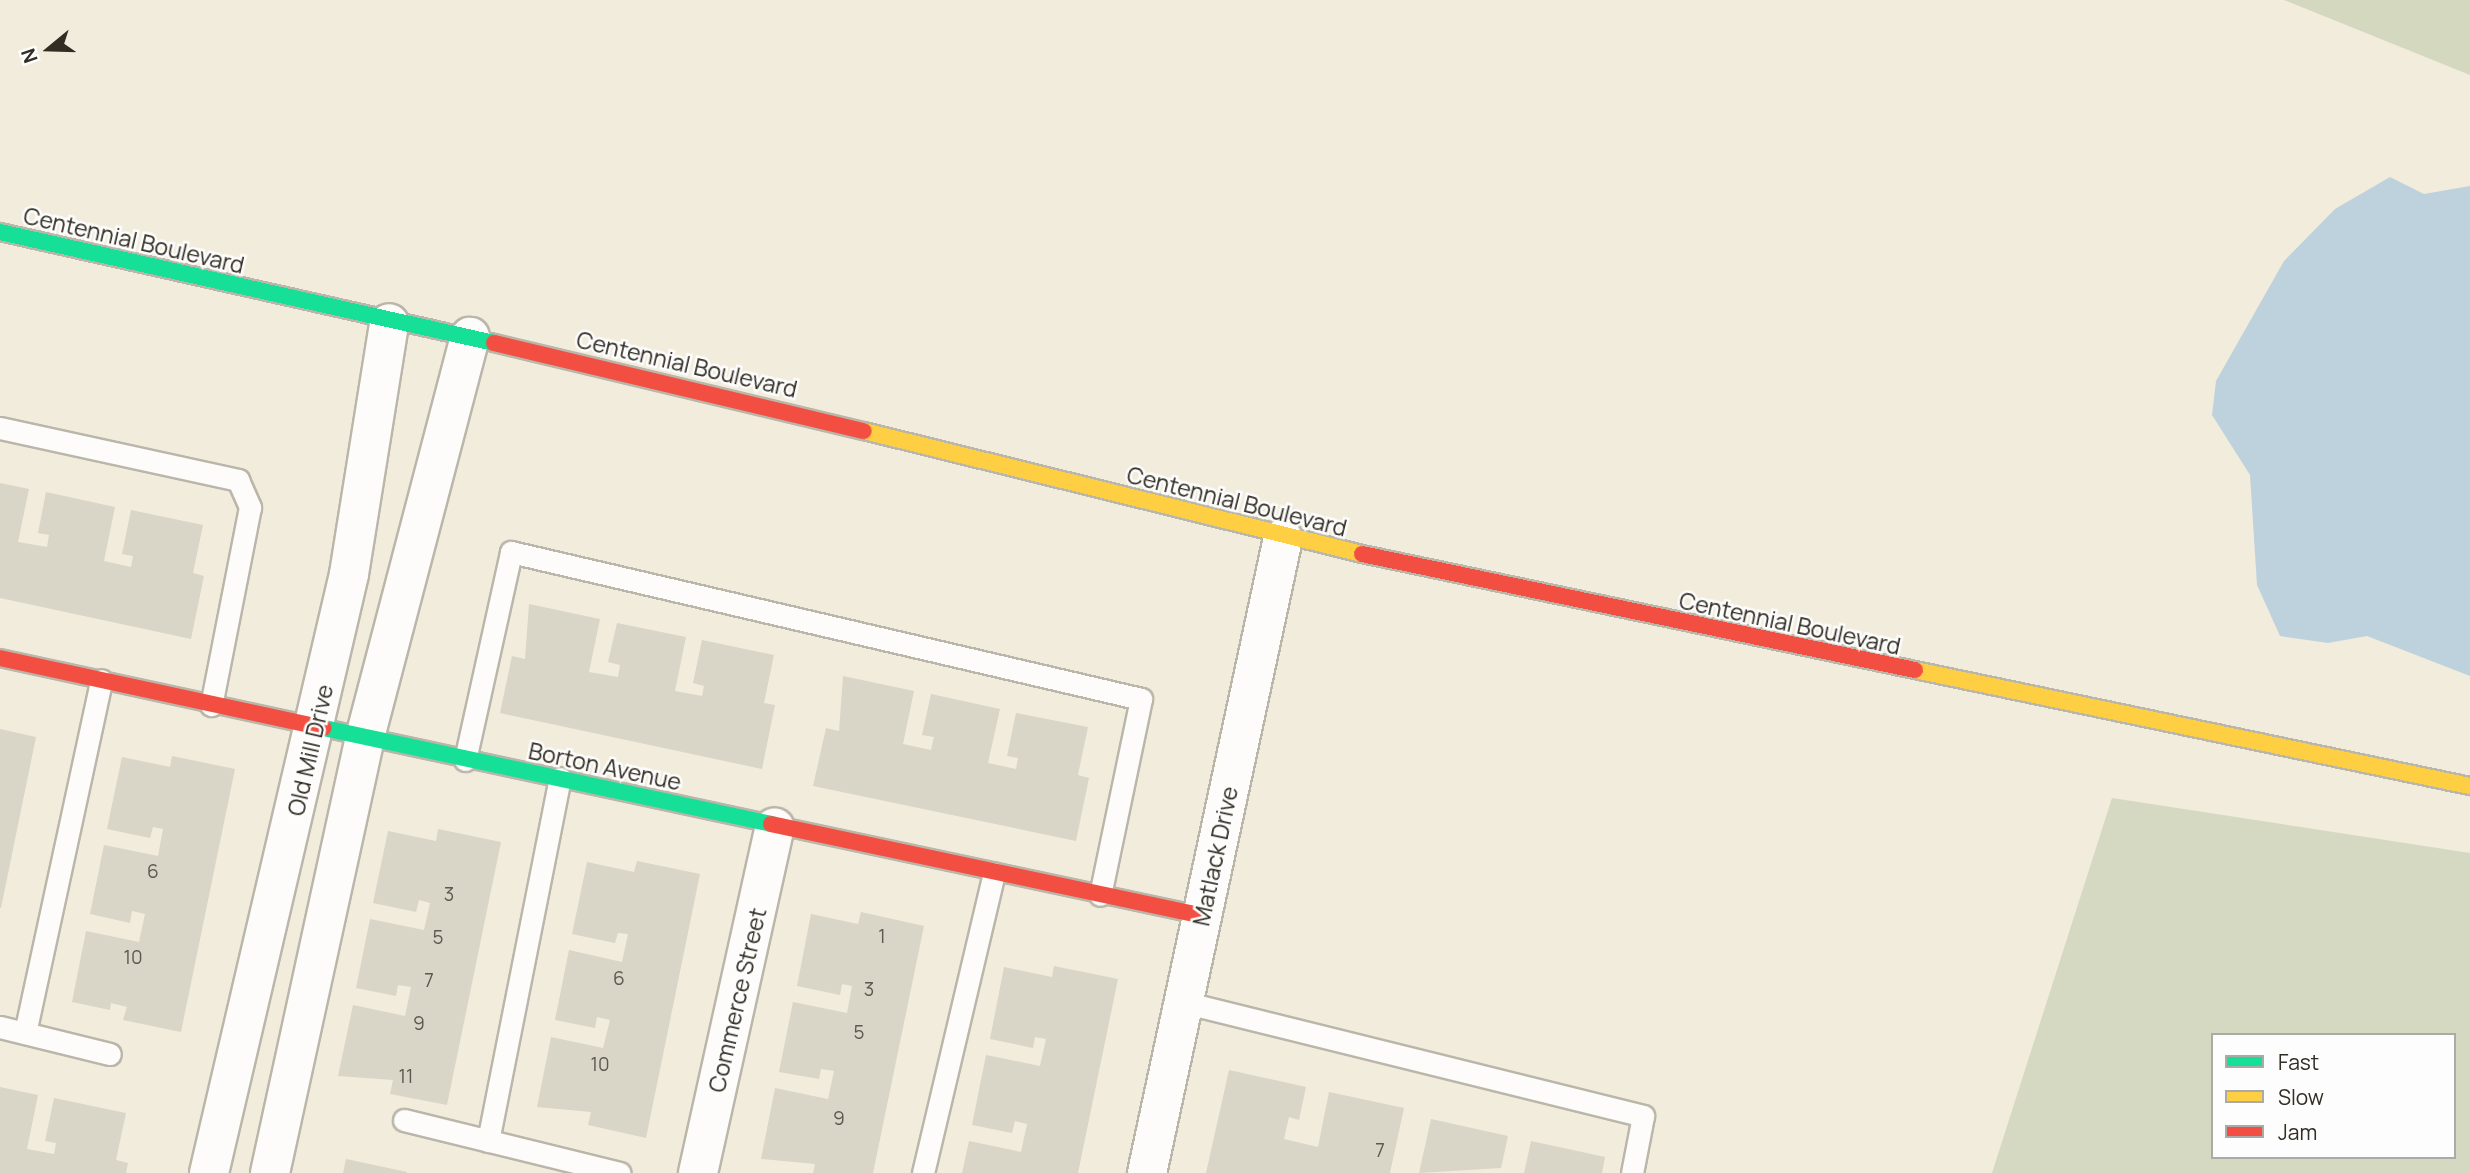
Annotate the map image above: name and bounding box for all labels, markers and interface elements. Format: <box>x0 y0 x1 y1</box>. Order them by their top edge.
north arrow <box>14 14 84 84</box>
text: N <box>15 45 44 67</box>
street label: Centennial Boulevard <box>21 201 247 279</box>
street label: Centennial Boulevard <box>574 325 800 403</box>
street label: Centennial Boulevard <box>1124 460 1350 542</box>
street label: Centennial Boulevard <box>1677 586 1903 660</box>
street label: Old Mill Drive <box>281 682 339 818</box>
street label: Borton Avenue <box>526 736 684 796</box>
street label: Matlack Drive <box>1187 784 1243 928</box>
house number: 6 <box>147 861 159 883</box>
house number: 3 <box>444 884 454 906</box>
street label: Commerce Street <box>702 905 772 1095</box>
house number: 1 <box>878 926 886 948</box>
house number: 5 <box>433 927 443 949</box>
house number: 10 <box>124 947 142 969</box>
house number: 6 <box>613 968 625 990</box>
house number: 7 <box>424 970 434 992</box>
house number: 3 <box>864 979 874 1001</box>
house number: 9 <box>413 1013 425 1035</box>
house number: 5 <box>854 1022 864 1044</box>
legend <box>2211 1033 2456 1159</box>
text: Fast <box>2278 1048 2319 1076</box>
house number: 10 <box>591 1054 609 1076</box>
house number: 11 <box>399 1066 413 1088</box>
text: Slow <box>2278 1083 2324 1111</box>
house number: 9 <box>833 1108 845 1130</box>
text: Jam <box>2278 1118 2317 1146</box>
house number: 7 <box>1375 1140 1385 1162</box>

